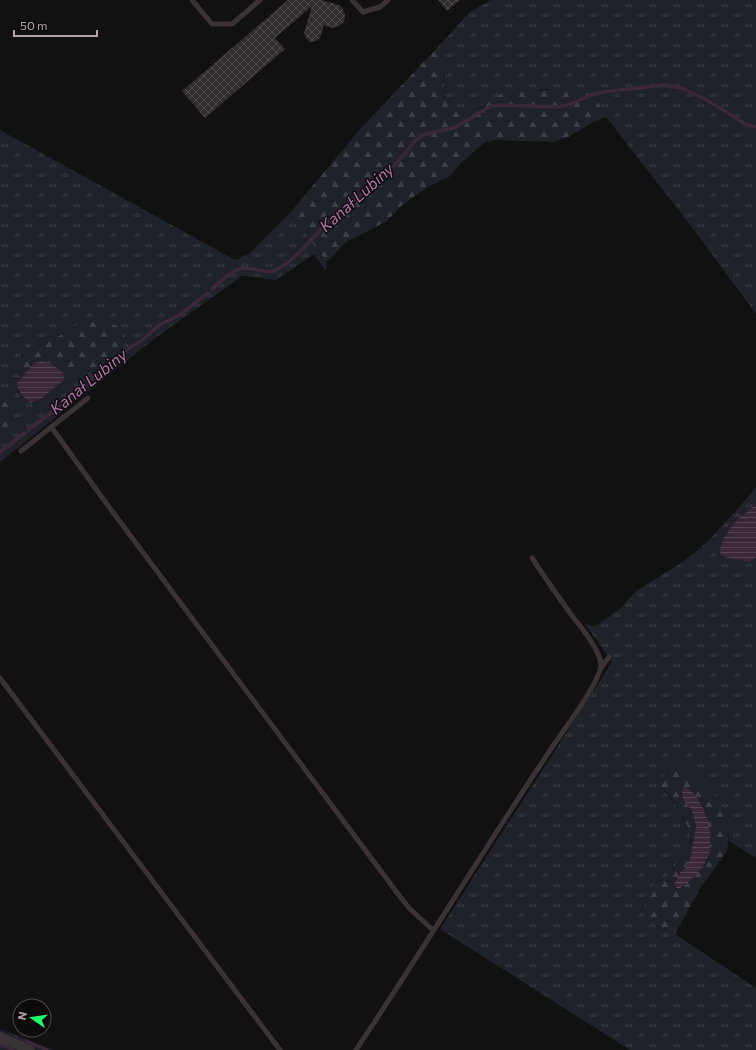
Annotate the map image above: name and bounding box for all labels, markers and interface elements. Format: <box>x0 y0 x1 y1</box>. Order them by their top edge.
scale bar <box>14 12 97 38</box>
text: 50 m <box>20 18 48 32</box>
water label: Kanał Lubiny <box>315 158 398 235</box>
water label: Kanał Lubiny <box>46 344 131 418</box>
north arrow <box>12 998 52 1038</box>
text: N <box>15 1010 29 1021</box>

